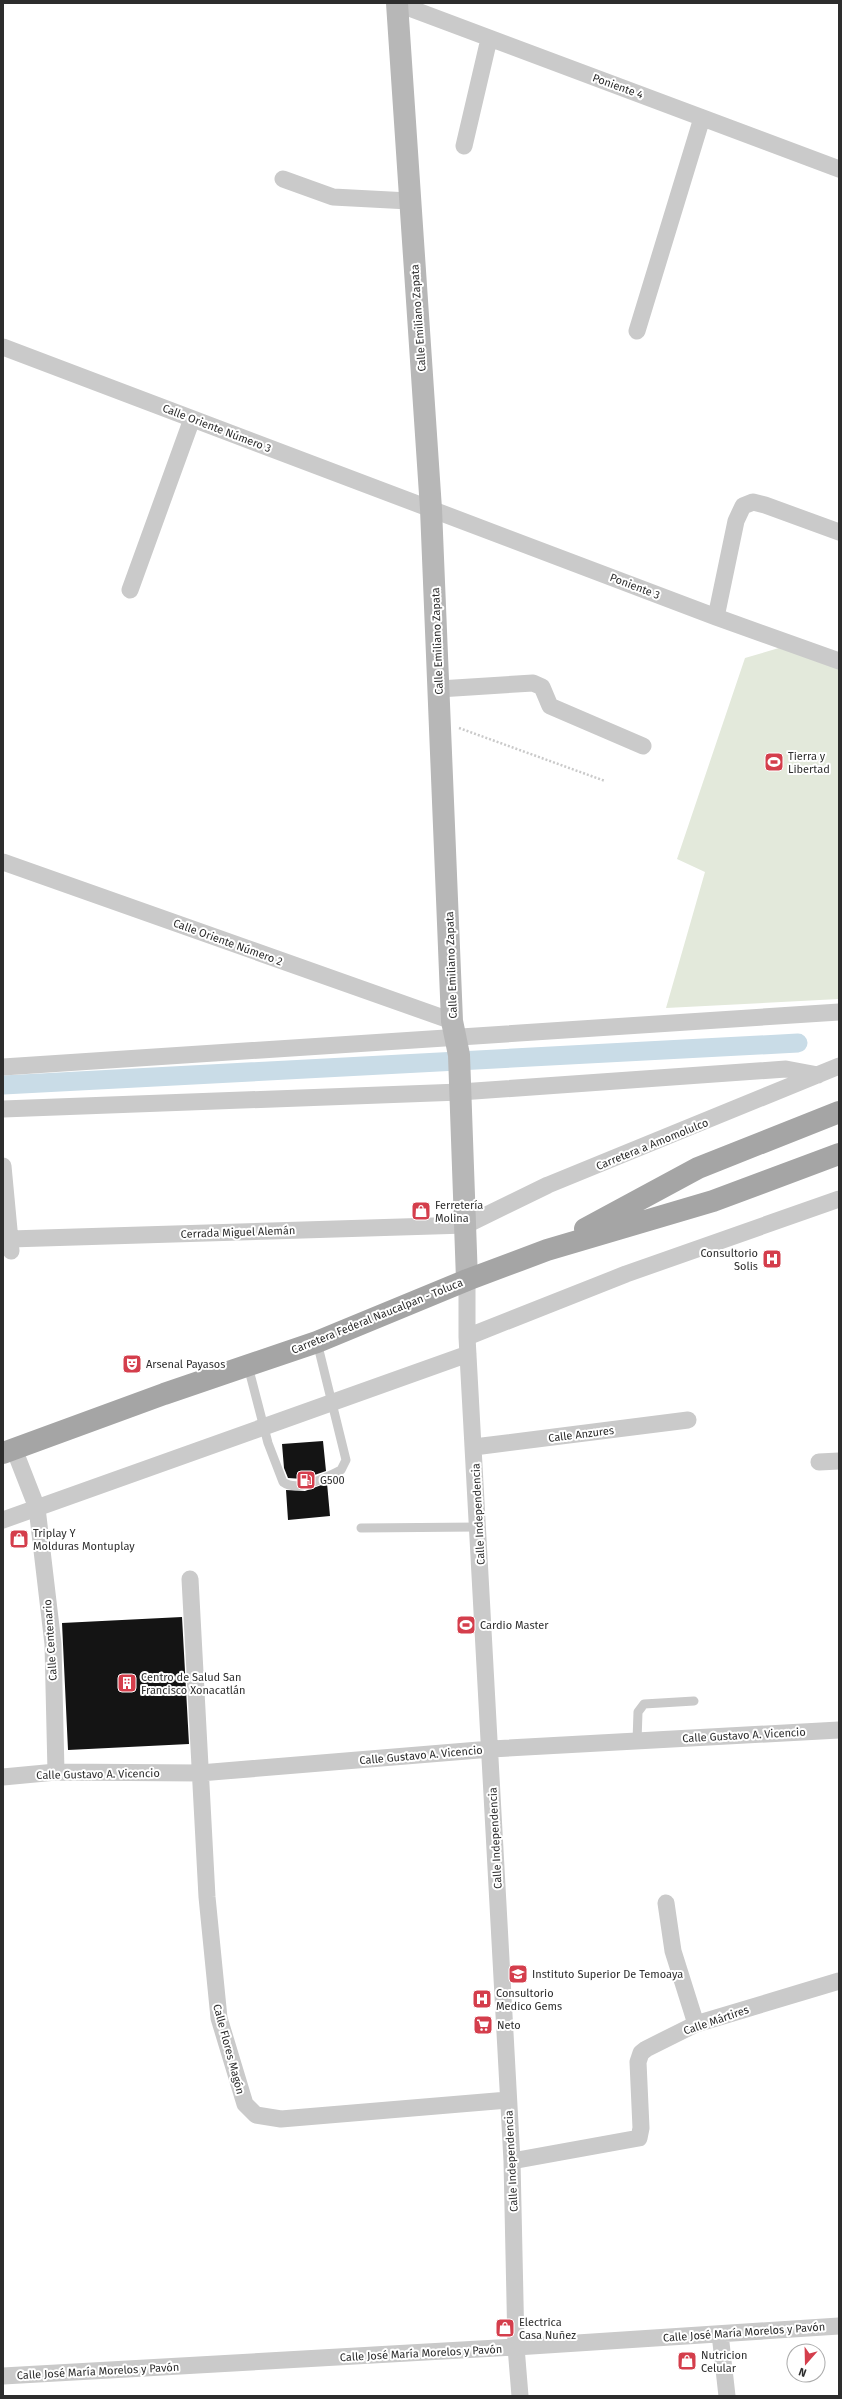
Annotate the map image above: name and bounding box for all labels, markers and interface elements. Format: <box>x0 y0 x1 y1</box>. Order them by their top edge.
street label: Poniente 4 <box>591 71 645 102</box>
street label: Calle Emiliano Zapata <box>408 264 429 372</box>
street label: Calle Oriente Número 3 <box>161 402 273 455</box>
street label: Poniente 3 <box>608 571 662 602</box>
street label: Calle Emiliano Zapata <box>429 587 446 695</box>
place label: Tierra y Libertad <box>788 750 830 776</box>
sports icon: Tierra y Libertad <box>763 751 785 773</box>
street label: Calle Emiliano Zapata <box>443 911 460 1019</box>
street label: Calle Oriente Número 2 <box>171 917 284 968</box>
street label: Carretera a Amomolulco <box>594 1116 710 1173</box>
place label: Ferretería Molina <box>435 1199 483 1225</box>
shop icon: Ferretería Molina <box>410 1200 432 1222</box>
street label: Cerrada Miguel Alemán <box>181 1224 296 1241</box>
place label: Consultorio Solis <box>700 1247 758 1273</box>
hospital icon: Consultorio Solis <box>761 1248 783 1270</box>
street label: Carretera Federal Naucalpan - Toluca <box>290 1276 465 1357</box>
theatre icon: Arsenal Payasos <box>121 1353 143 1375</box>
place label: Arsenal Payasos <box>146 1358 225 1371</box>
street label: Calle Anzures <box>547 1424 615 1445</box>
street label: Calle Independencia <box>469 1463 488 1565</box>
fuel station icon: G500 <box>295 1469 317 1491</box>
place label: G500 <box>320 1474 345 1487</box>
place label: Triplay Y Molduras Montuplay <box>33 1527 135 1553</box>
shop icon: Triplay Y Molduras Montuplay <box>8 1528 30 1550</box>
street label: Calle Centenario <box>41 1599 60 1681</box>
sports icon: Cardio Master <box>455 1614 477 1636</box>
place label: Cardio Master <box>480 1619 549 1632</box>
place label: Centro de Salud San Francisco Xonacatlán <box>141 1671 245 1697</box>
building icon: Centro de Salud San Francisco Xonacatlán <box>116 1672 138 1694</box>
street label: Calle Gustavo A. Vicencio <box>682 1726 806 1745</box>
street label: Calle Gustavo A. Vicencio <box>359 1744 483 1767</box>
street label: Calle Gustavo A. Vicencio <box>36 1767 160 1782</box>
street label: Calle Independencia <box>486 1787 505 1889</box>
school or university icon: Instituto Superior De Temoaya <box>507 1963 529 1985</box>
place label: Instituto Superior De Temoaya <box>532 1968 683 1981</box>
place label: Consultorio Medico Gems <box>496 1987 562 2013</box>
hospital icon: Consultorio Medico Gems <box>471 1988 493 2010</box>
street label: Calle Flores Magón <box>210 2003 247 2096</box>
street label: Calle Mártires <box>682 2003 750 2038</box>
supermarket icon: Neto <box>472 2014 494 2036</box>
place label: Neto <box>497 2019 521 2032</box>
street label: Calle Independencia <box>502 2110 521 2212</box>
place label: Electrica Casa Nuñez <box>519 2316 576 2342</box>
shop icon: Electrica Casa Nuñez <box>494 2317 516 2339</box>
street label: Calle José María Morelos y Pavón <box>663 2320 826 2345</box>
street label: Calle José María Morelos y Pavón <box>340 2343 503 2364</box>
north arrow <box>786 2343 826 2383</box>
place label: Nutricion Celular <box>701 2349 747 2375</box>
shop icon: Nutricion Celular <box>676 2350 698 2372</box>
street label: Calle José María Morelos y Pavón <box>17 2361 180 2382</box>
text: N <box>797 2365 808 2379</box>

